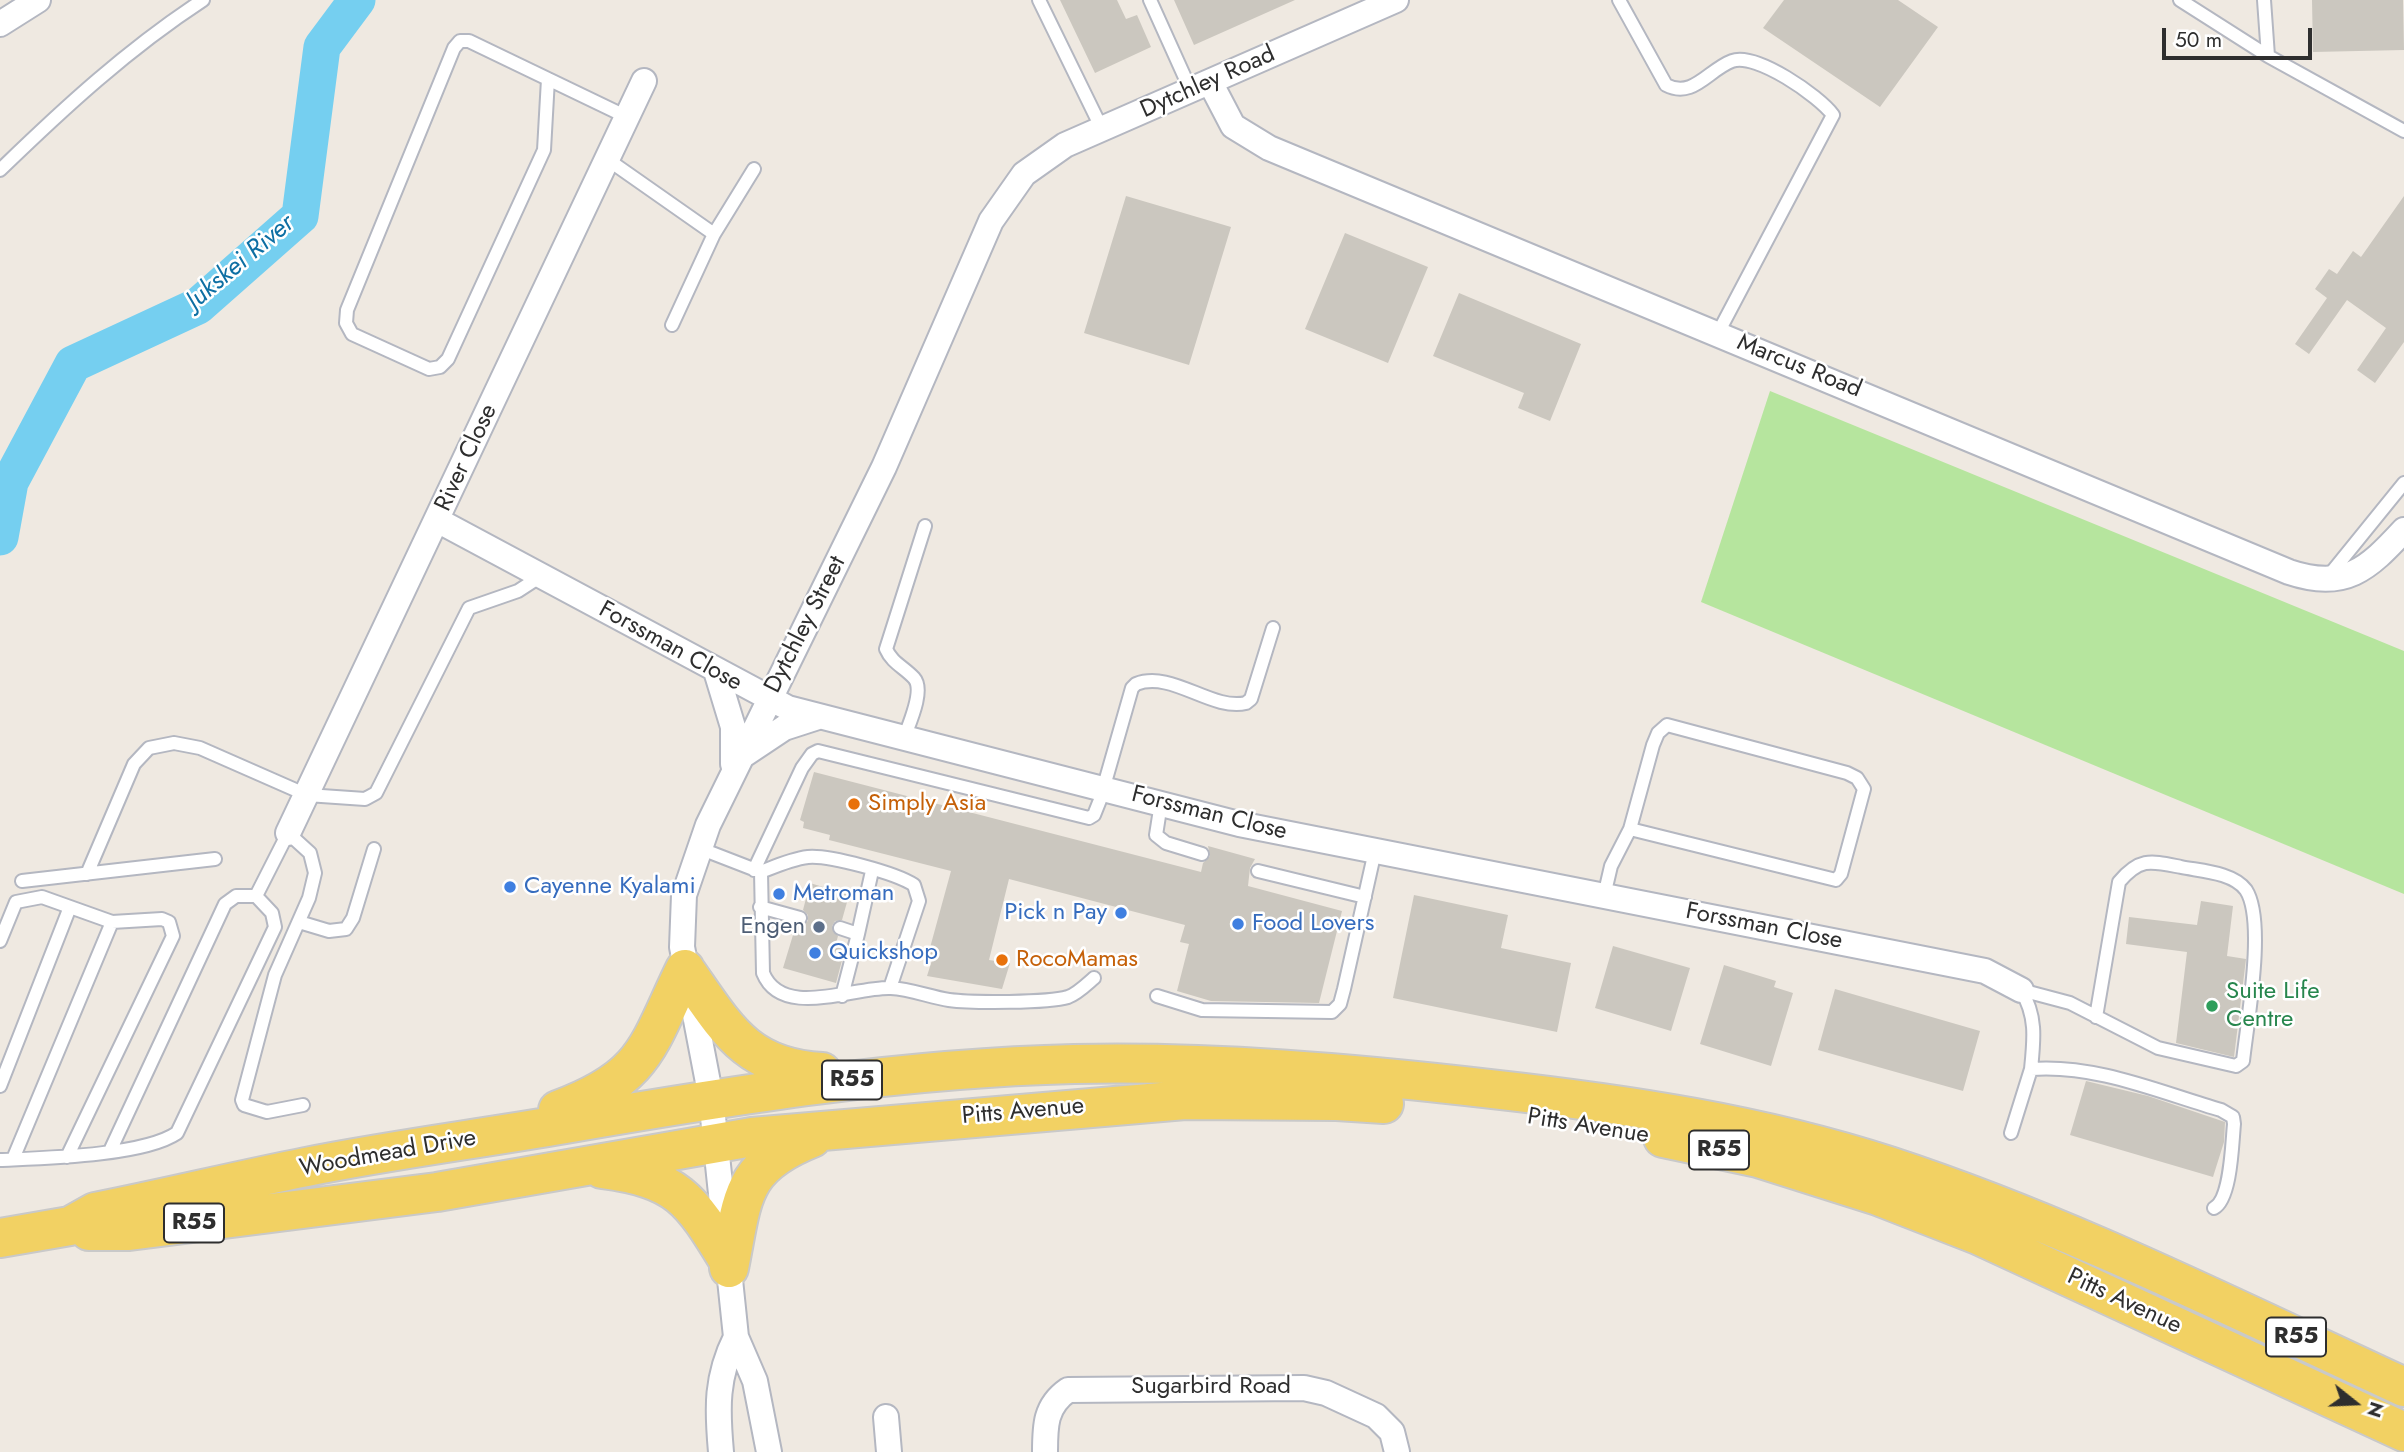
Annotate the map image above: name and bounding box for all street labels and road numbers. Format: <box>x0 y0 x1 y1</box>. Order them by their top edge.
street label: Dytchley Road <box>1136 41 1280 125</box>
street label: Marcus Road <box>1733 329 1865 405</box>
street label: River Close <box>430 400 504 516</box>
street label: Dytchley Street <box>759 552 853 698</box>
street label: Forssman Close <box>593 596 747 698</box>
street label: Forssman Close <box>1128 781 1290 847</box>
street label: Forssman Close <box>1683 898 1845 956</box>
road number: R55 <box>822 1060 882 1100</box>
street label: Pitts Avenue <box>961 1092 1085 1132</box>
street label: Pitts Avenue <box>1525 1103 1651 1151</box>
street label: Woodmead Drive <box>298 1124 478 1184</box>
road number: R55 <box>1689 1130 1749 1170</box>
road number: R55 <box>164 1204 224 1242</box>
street label: Pitts Avenue <box>2062 1263 2186 1341</box>
road number: R55 <box>2266 1318 2326 1356</box>
street label: Sugarbird Road <box>1131 1373 1291 1401</box>

